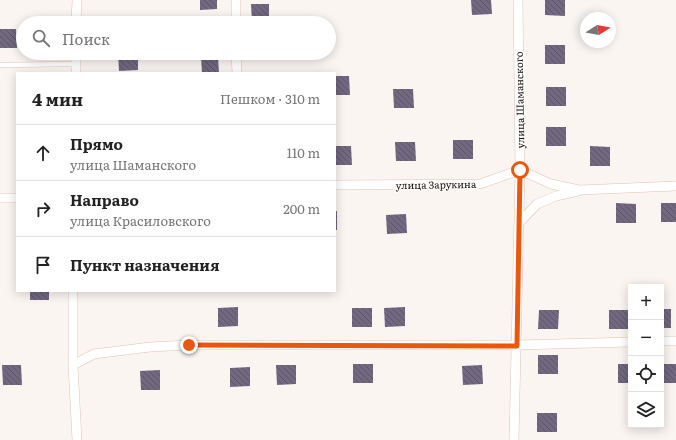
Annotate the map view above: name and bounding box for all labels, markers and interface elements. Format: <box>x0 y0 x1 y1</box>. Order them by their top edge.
north arrow <box>580 12 616 48</box>
search box <box>16 16 336 60</box>
icon: search <box>30 27 52 49</box>
text: Поиск <box>62 27 110 50</box>
street label: улица Шаманского <box>511 51 527 149</box>
text: 4 мин <box>32 86 83 111</box>
text: Пешком · 310 m <box>220 89 320 108</box>
text: Прямо <box>70 132 123 155</box>
icon: ahead <box>32 142 54 164</box>
text: 110 m <box>287 143 320 162</box>
text: улица Шаманского <box>70 155 196 174</box>
route start <box>511 161 529 179</box>
street label: улица Зарукина <box>396 176 477 192</box>
text: Направо <box>70 188 139 211</box>
icon: right <box>32 198 54 220</box>
text: 200 m <box>283 199 320 218</box>
text: улица Красиловского <box>70 211 211 230</box>
text: Пункт назначения <box>70 253 220 276</box>
icon: arrive <box>32 254 54 276</box>
map controls <box>628 284 664 428</box>
button: + <box>628 284 664 320</box>
button: − <box>628 320 664 356</box>
route end <box>180 336 198 354</box>
button: locate <box>628 356 664 392</box>
button: layers <box>628 392 664 428</box>

